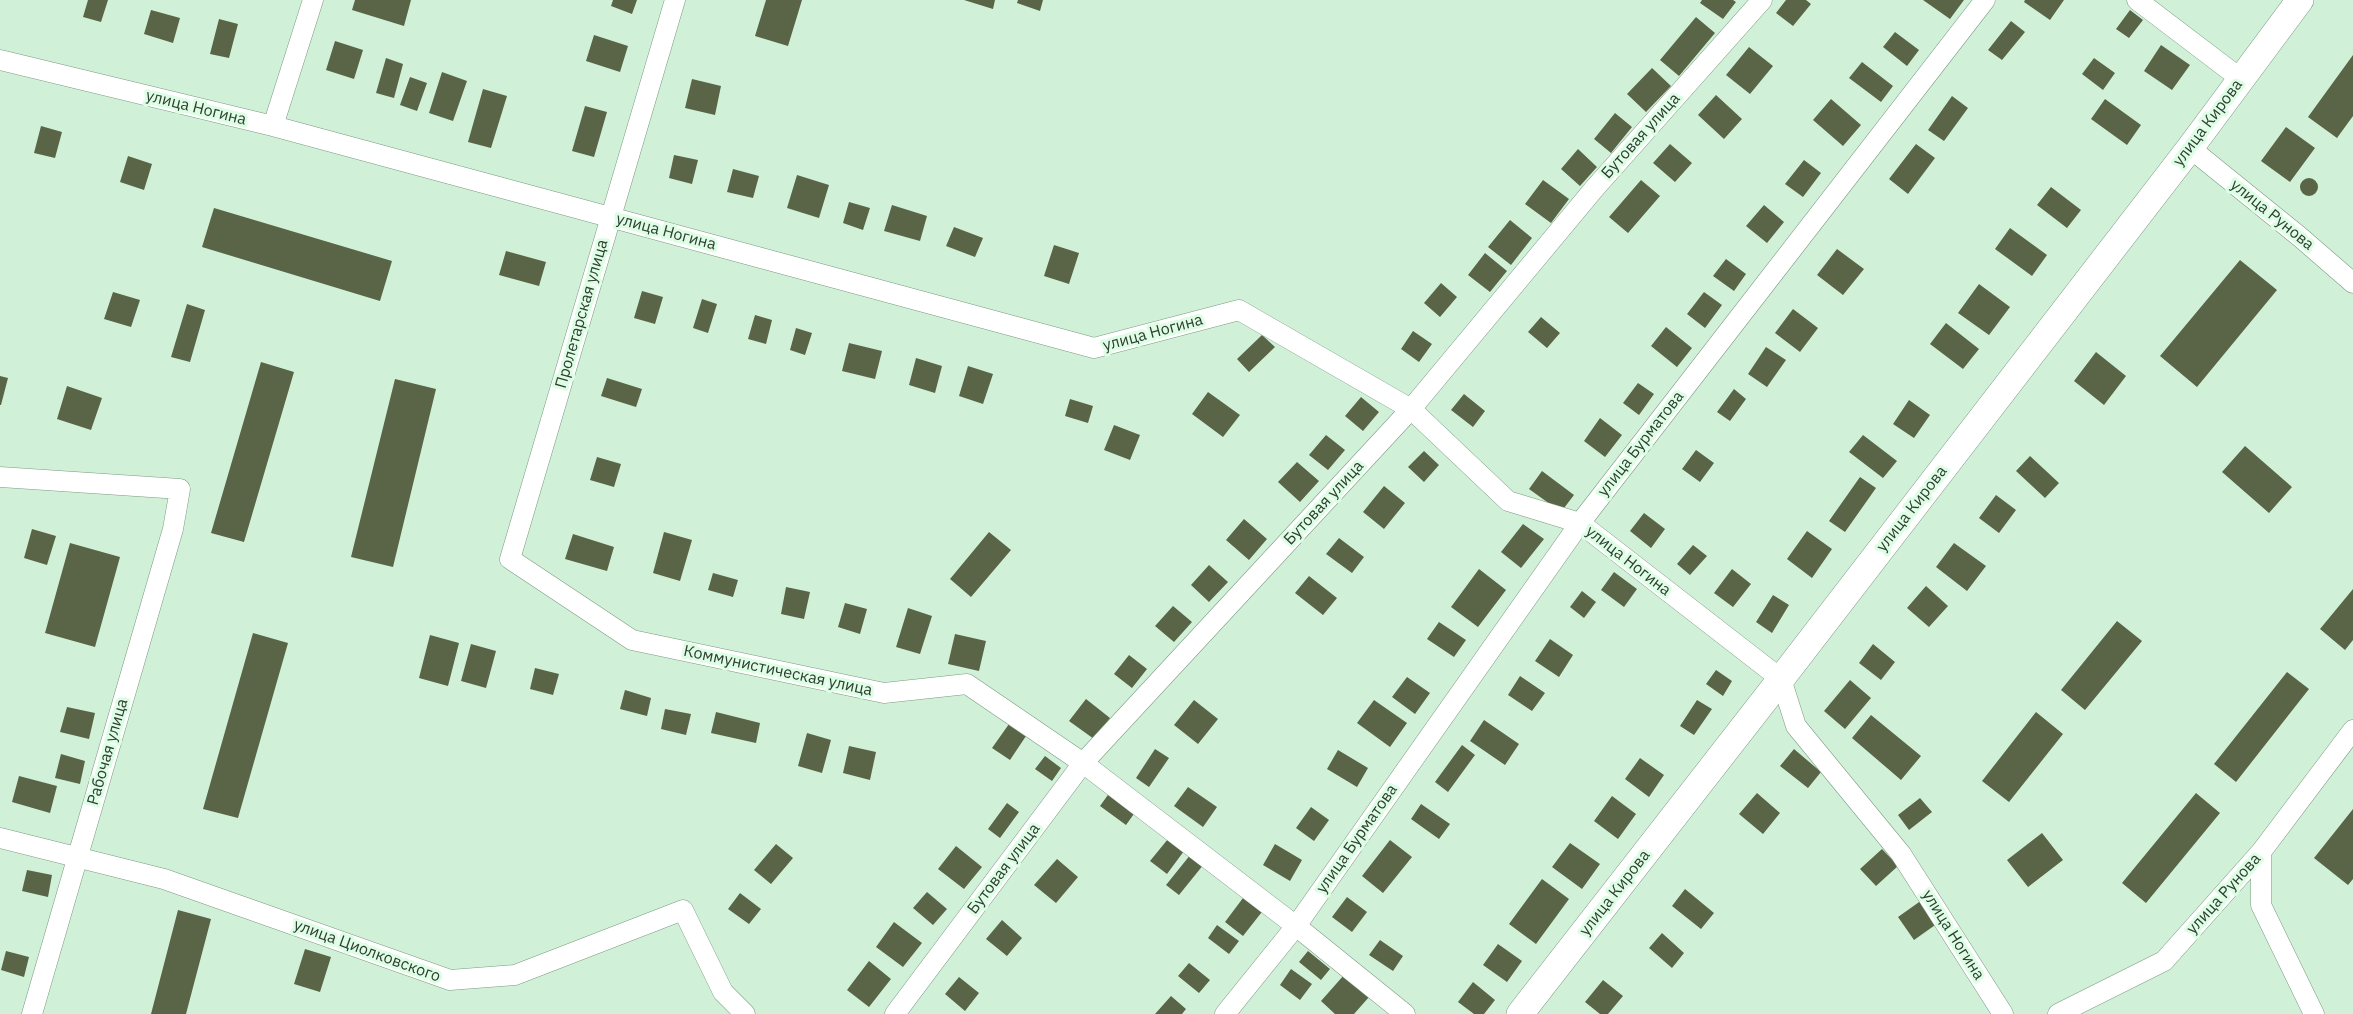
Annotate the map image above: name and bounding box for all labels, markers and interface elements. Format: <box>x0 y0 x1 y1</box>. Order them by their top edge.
street label: улица Кирова <box>2169 76 2247 170</box>
street label: улица Ногина <box>144 86 248 130</box>
street label: Бутовая улица <box>1598 89 1684 183</box>
street label: улица Рунова <box>2226 176 2318 254</box>
street label: улица Ногина <box>614 209 718 255</box>
street label: Пролетарская улица <box>552 237 612 391</box>
street label: улица Ногина <box>1101 310 1205 356</box>
street label: улица Бурматова <box>1594 387 1688 501</box>
street label: Бутовая улица <box>1280 457 1368 549</box>
street label: улица Кирова <box>1873 462 1951 556</box>
street label: улица Ногина <box>1582 522 1674 600</box>
street label: Коммунистическая улица <box>682 642 874 700</box>
street label: Рабочая улица <box>84 697 132 807</box>
street label: улица Бурматова <box>1312 781 1402 897</box>
street label: Бутовая улица <box>964 820 1044 918</box>
street label: улица Кирова <box>1576 846 1654 940</box>
street label: улица Рунова <box>2183 850 2265 938</box>
street label: улица Ногина <box>1918 886 1988 984</box>
street label: улица Циолковского <box>291 916 443 986</box>

